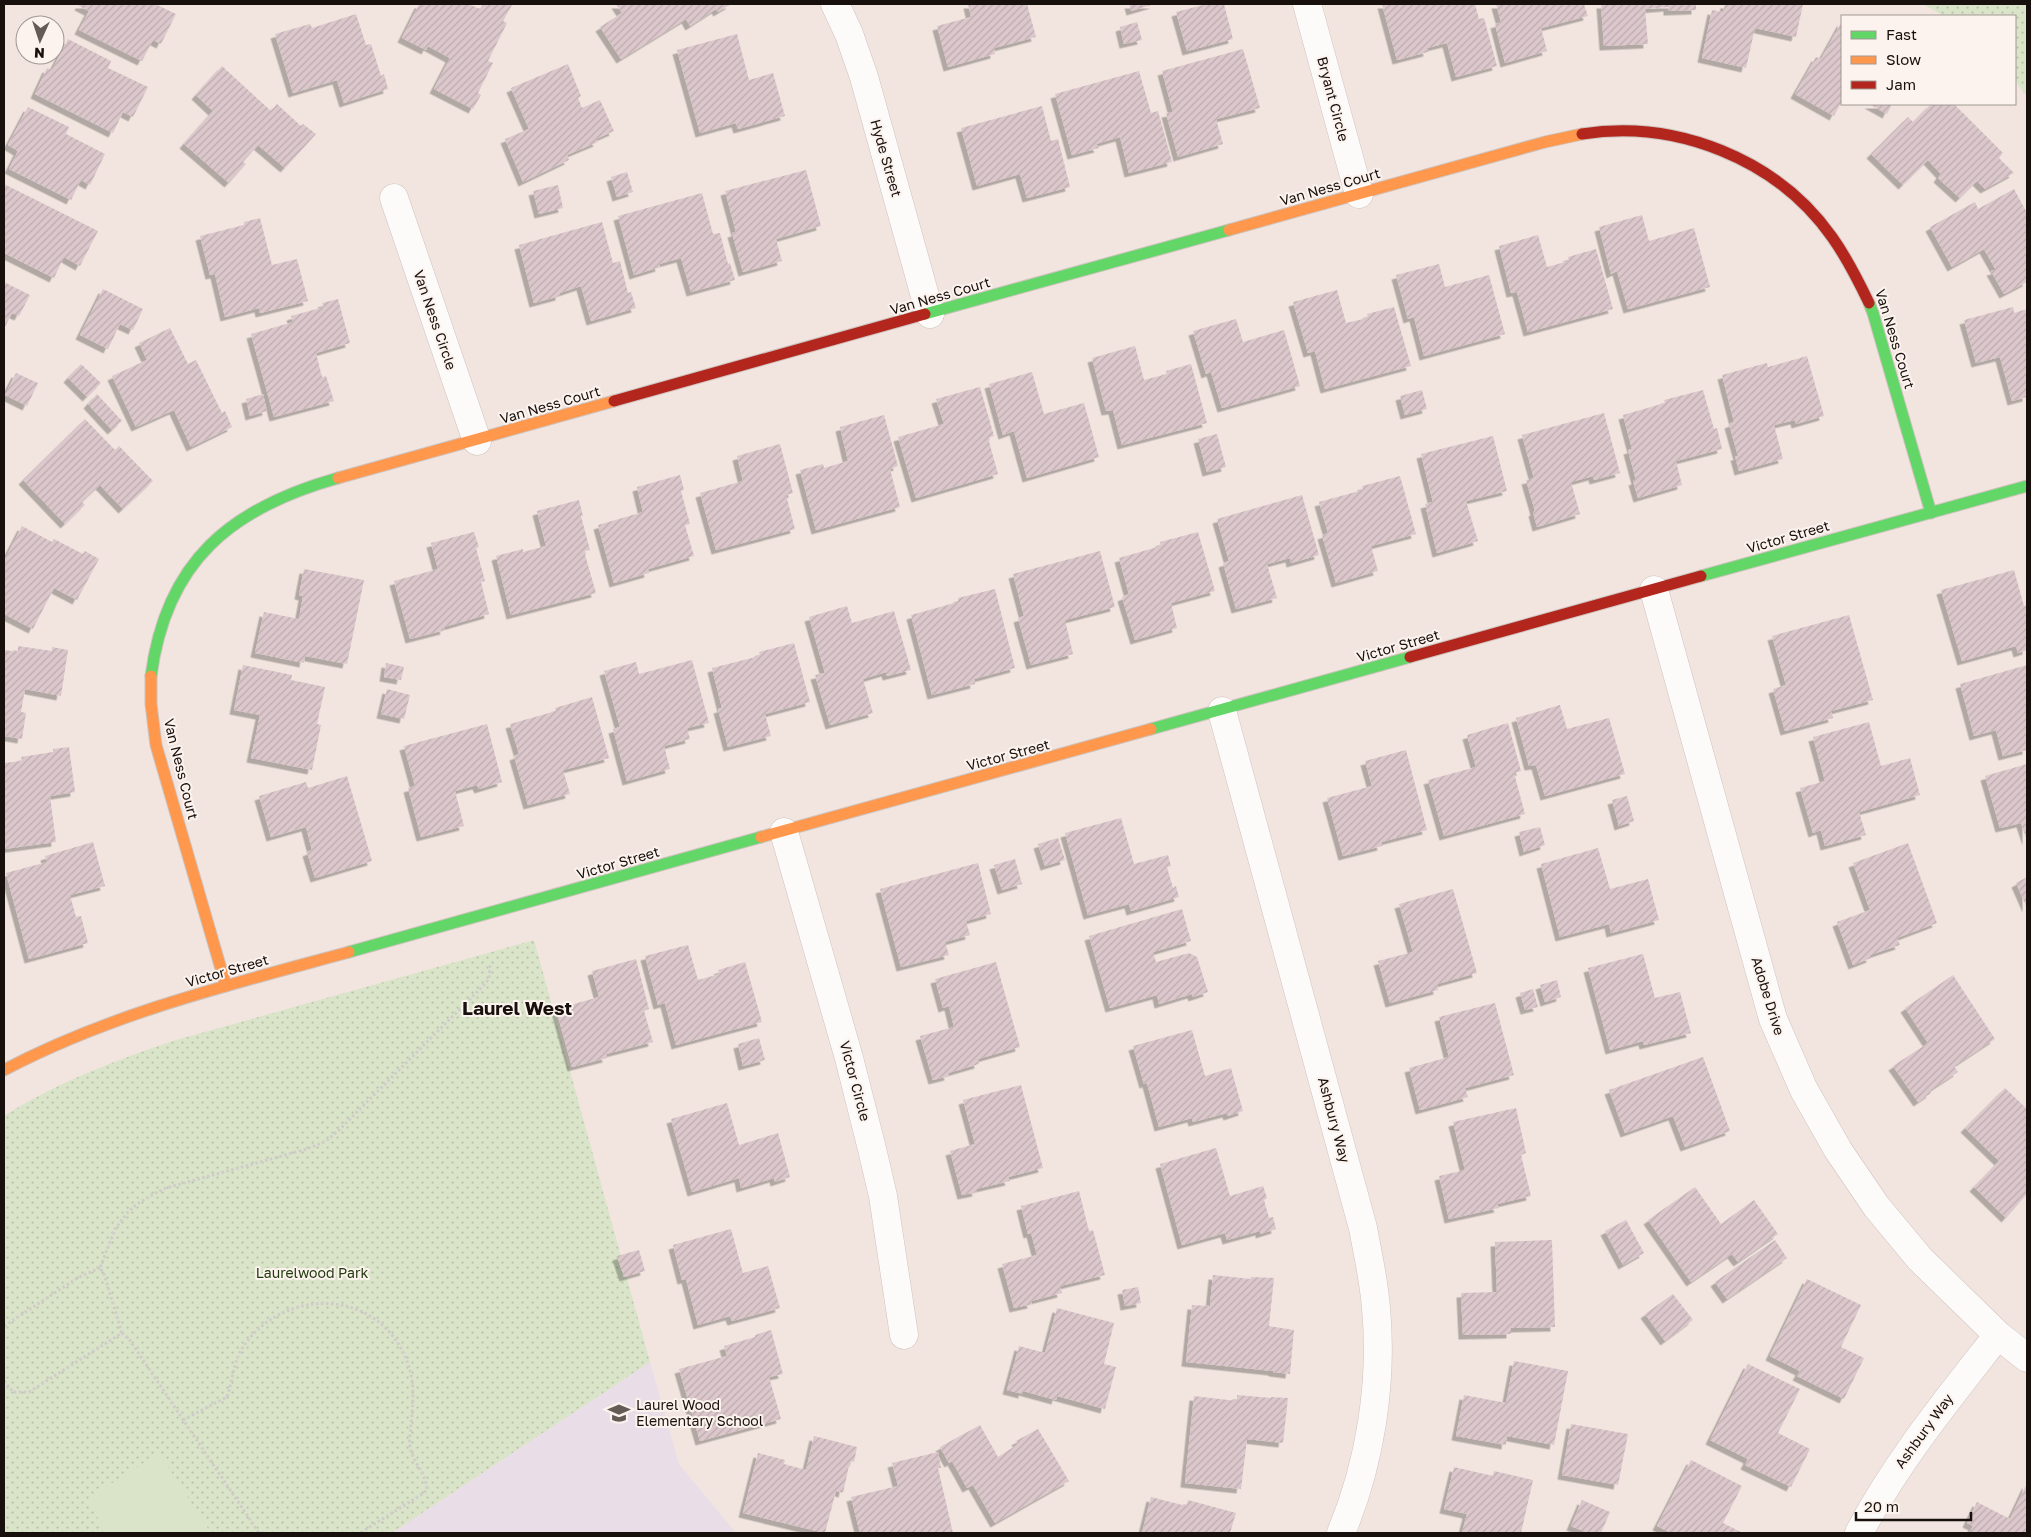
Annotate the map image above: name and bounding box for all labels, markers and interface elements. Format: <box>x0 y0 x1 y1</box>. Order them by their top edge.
north arrow <box>15 15 65 65</box>
legend <box>1841 15 2016 105</box>
text: Fast <box>1886 25 1917 43</box>
text: N <box>34 45 45 62</box>
text: Slow <box>1886 50 1921 68</box>
street label: Bryant Circle <box>1314 55 1353 143</box>
text: Jam <box>1886 75 1916 93</box>
street label: Hyde Street <box>867 117 906 199</box>
street label: Van Ness Court <box>1278 164 1382 209</box>
street label: Van Ness Circle <box>410 268 460 372</box>
street label: Van Ness Court <box>888 273 992 318</box>
street label: Van Ness Court <box>1872 287 1919 391</box>
street label: Van Ness Court <box>498 382 602 427</box>
street label: Victor Street <box>1745 517 1831 556</box>
street label: Victor Street <box>1355 626 1441 665</box>
street label: Van Ness Court <box>161 717 202 821</box>
street label: Victor Street <box>965 735 1051 774</box>
street label: Victor Street <box>575 843 661 882</box>
street label: Victor Street <box>184 951 270 990</box>
street label: Adobe Drive <box>1748 955 1788 1037</box>
district label: Laurel West <box>462 996 572 1019</box>
street label: Victor Circle <box>837 1039 874 1123</box>
street label: Ashbury Way <box>1315 1075 1354 1165</box>
park label: Laurelwood Park <box>256 1264 368 1281</box>
street label: Ashbury Way <box>1891 1390 1956 1471</box>
place label: Laurel Wood Elementary School <box>636 1396 763 1429</box>
school or university icon: Laurel Wood Elementary School <box>606 1400 632 1426</box>
scale bar <box>1856 1490 1971 1522</box>
text: 20 m <box>1864 1497 1899 1515</box>

